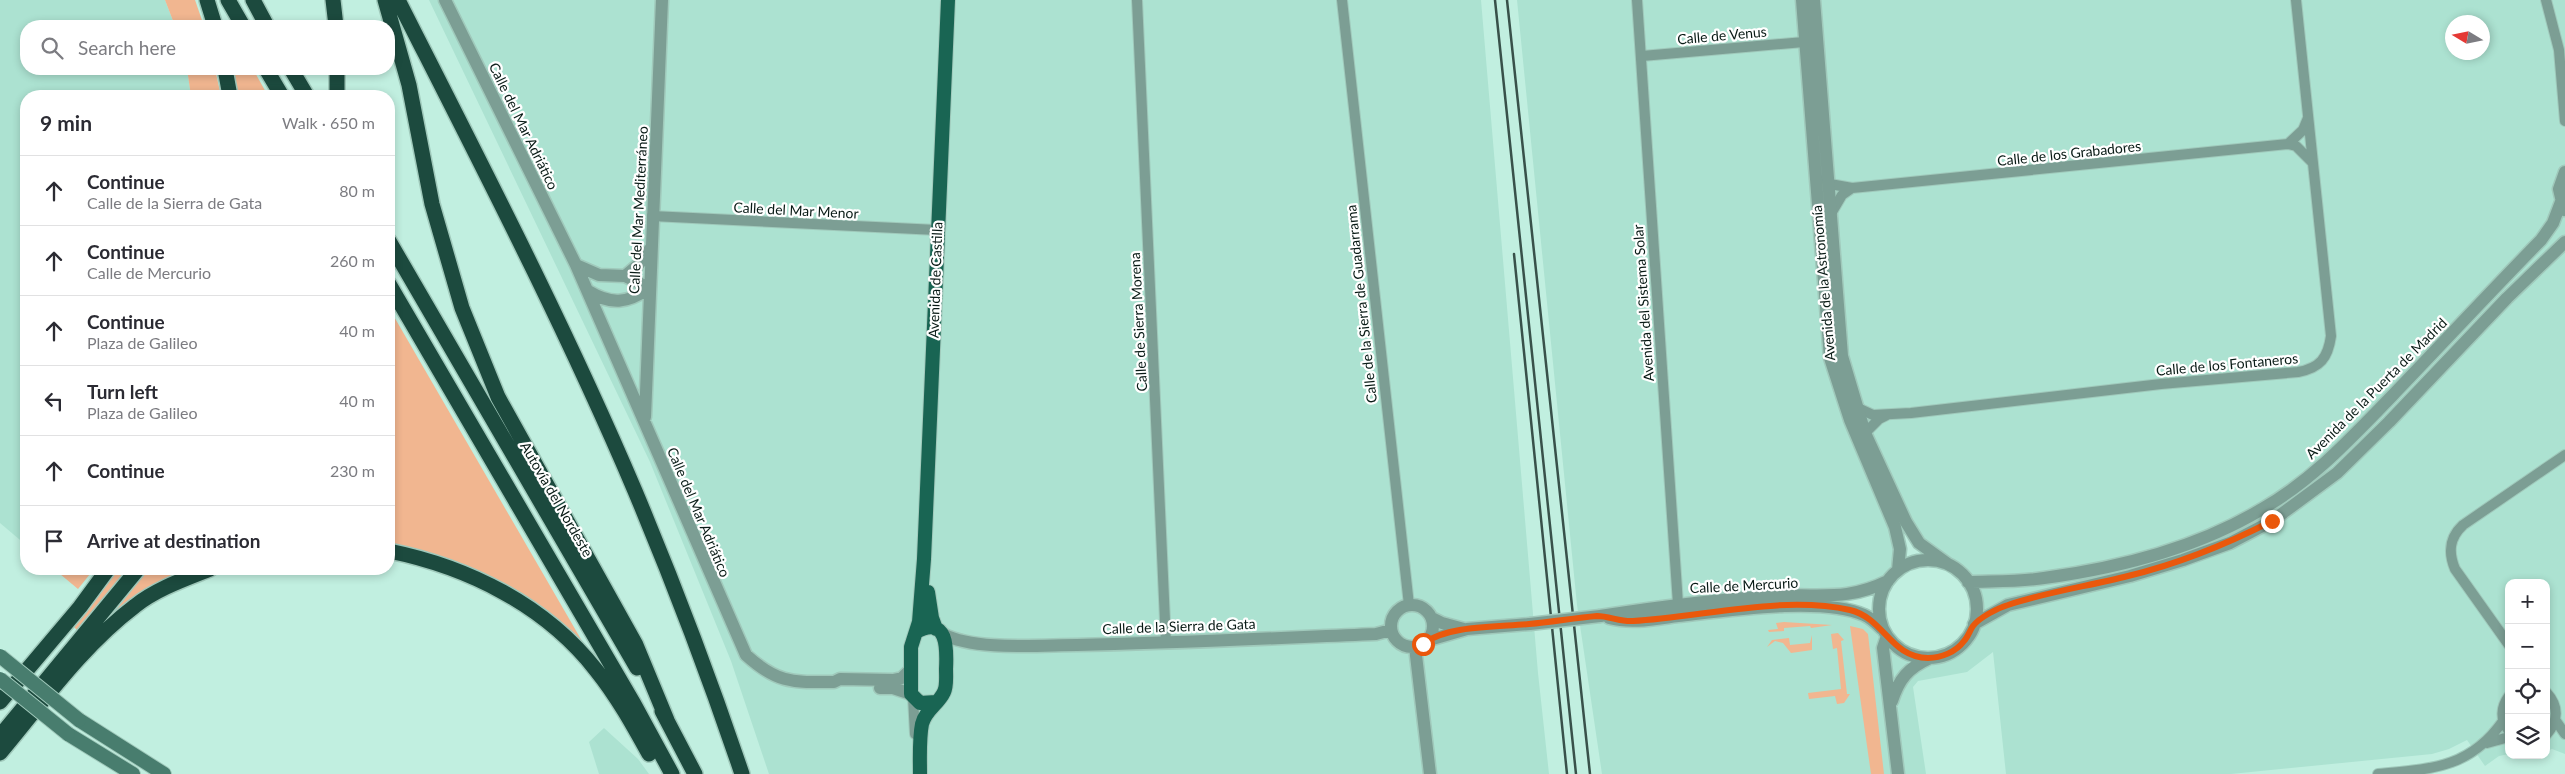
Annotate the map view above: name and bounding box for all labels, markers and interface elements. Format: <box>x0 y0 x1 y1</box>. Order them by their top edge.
north arrow <box>2445 15 2490 60</box>
search box <box>20 20 395 75</box>
street label: Calle de Venus <box>1677 23 1767 47</box>
icon: search <box>38 34 66 62</box>
text: Search here <box>78 36 176 59</box>
street label: Calle del Mar Adriático <box>486 60 562 192</box>
text: 9 min <box>40 110 92 135</box>
text: Walk · 650 m <box>282 113 375 132</box>
street label: Calle del Mar Mediterráneo <box>625 126 651 294</box>
street label: Calle de los Grabadores <box>1996 137 2142 169</box>
text: Continue <box>87 170 165 193</box>
icon: ahead <box>40 177 68 205</box>
text: 80 m <box>339 181 375 200</box>
text: Calle de la Sierra de Gata <box>87 193 262 212</box>
street label: Calle del Mar Menor <box>733 198 859 222</box>
street label: Calle de la Sierra de Guadarrama <box>1342 204 1380 404</box>
street label: Avenida de la Astronomía <box>1808 205 1838 361</box>
street label: Avenida de Castilla <box>924 222 946 338</box>
street label: Avenida del Sistema Solar <box>1629 224 1657 382</box>
text: Continue <box>87 240 165 263</box>
icon: ahead <box>40 247 68 275</box>
text: 260 m <box>330 251 375 270</box>
street label: Calle de Sierra Morena <box>1126 252 1150 392</box>
text: Calle de Mercurio <box>87 263 211 282</box>
text: Continue <box>87 310 165 333</box>
street label: Avenida de la Puerta de Madrid <box>2302 314 2450 462</box>
icon: ahead <box>40 317 68 345</box>
text: 40 m <box>339 321 375 340</box>
text: Plaza de Galileo <box>87 333 198 352</box>
street label: Calle de los Fontaneros <box>2155 349 2299 379</box>
text: Turn left <box>87 380 158 403</box>
icon: left <box>40 387 68 415</box>
text: 40 m <box>339 391 375 410</box>
text: Plaza de Galileo <box>87 403 198 422</box>
street label: Autovía del Nordeste <box>517 438 597 560</box>
street label: Calle del Mar Adriático <box>664 445 734 579</box>
icon: ahead <box>40 457 68 485</box>
text: Continue <box>87 459 165 482</box>
text: 230 m <box>330 461 375 480</box>
route end <box>2261 510 2284 533</box>
icon: arrive <box>40 527 68 555</box>
text: Arrive at destination <box>87 529 260 552</box>
street label: Calle de Mercurio <box>1689 574 1799 596</box>
map controls <box>2505 579 2550 759</box>
button: + <box>2505 579 2550 624</box>
street label: Calle de la Sierra de Gata <box>1102 615 1256 637</box>
button: − <box>2505 624 2550 669</box>
route start <box>1412 633 1435 656</box>
button: locate <box>2505 669 2550 714</box>
button: layers <box>2505 714 2550 759</box>

